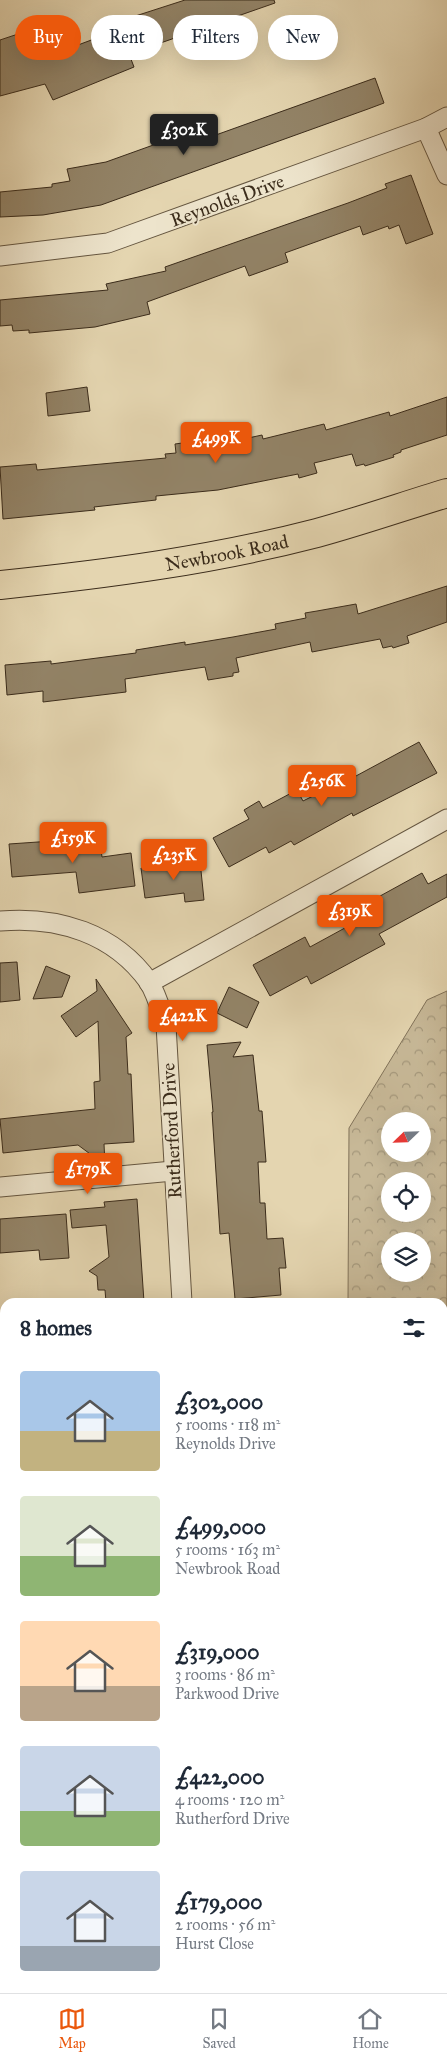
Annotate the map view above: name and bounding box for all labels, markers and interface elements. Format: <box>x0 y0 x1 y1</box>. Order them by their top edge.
chip: Buy <box>15 15 81 60</box>
chip: Rent <box>91 15 163 60</box>
chip: Filters <box>173 15 258 60</box>
chip: New <box>268 15 338 60</box>
pin: £302K <box>149 114 219 156</box>
text: £302K <box>161 120 207 139</box>
street label: Reynolds Drive <box>167 169 287 232</box>
pin: £499K <box>181 422 251 464</box>
text: £499K <box>192 428 240 447</box>
street label: Newbrook Road <box>163 529 291 576</box>
pin: £256K <box>287 764 357 807</box>
text: £256K <box>299 771 345 790</box>
pin: £159K <box>38 822 108 864</box>
text: £159K <box>51 828 95 847</box>
pin: £235K <box>139 838 209 881</box>
text: £235K <box>152 845 196 864</box>
pin: £319K <box>315 894 385 937</box>
text: £319K <box>328 901 372 920</box>
pin: £422K <box>148 1000 218 1042</box>
text: £422K <box>159 1006 207 1025</box>
street label: Rutherford Drive <box>156 1062 187 1200</box>
north arrow <box>381 1112 431 1162</box>
map controls <box>381 1112 431 1282</box>
pin: £179K <box>53 1152 123 1195</box>
text: £179K <box>65 1159 111 1178</box>
button: locate <box>381 1172 431 1222</box>
button: layers <box>381 1232 431 1282</box>
icon: filters <box>400 1314 428 1342</box>
text: 8 homes <box>20 1315 92 1341</box>
text: £302,000 <box>175 1389 263 1415</box>
icon: home <box>60 1391 120 1451</box>
text: 5 rooms · 118 m² <box>175 1415 280 1434</box>
text: Reynolds Drive <box>175 1434 276 1453</box>
text: £499,000 <box>175 1514 266 1540</box>
icon: home <box>60 1516 120 1576</box>
text: 5 rooms · 163 m² <box>175 1540 280 1559</box>
text: Newbrook Road <box>175 1559 280 1578</box>
text: £319,000 <box>175 1639 260 1665</box>
icon: home <box>60 1641 120 1701</box>
text: 3 rooms · 86 m² <box>175 1665 275 1684</box>
text: Parkwood Drive <box>175 1684 279 1703</box>
text: £422,000 <box>175 1764 264 1790</box>
icon: home <box>60 1766 120 1826</box>
text: 4 rooms · 120 m² <box>175 1790 284 1809</box>
text: Rutherford Drive <box>175 1809 290 1828</box>
text: £179,000 <box>175 1889 262 1915</box>
icon: home <box>60 1891 120 1951</box>
text: 2 rooms · 56 m² <box>175 1915 275 1934</box>
text: Hurst Close <box>175 1934 254 1953</box>
tab: Map <box>58 2005 86 2052</box>
tab: Saved <box>203 2005 236 2052</box>
tab: Home <box>352 2005 389 2052</box>

